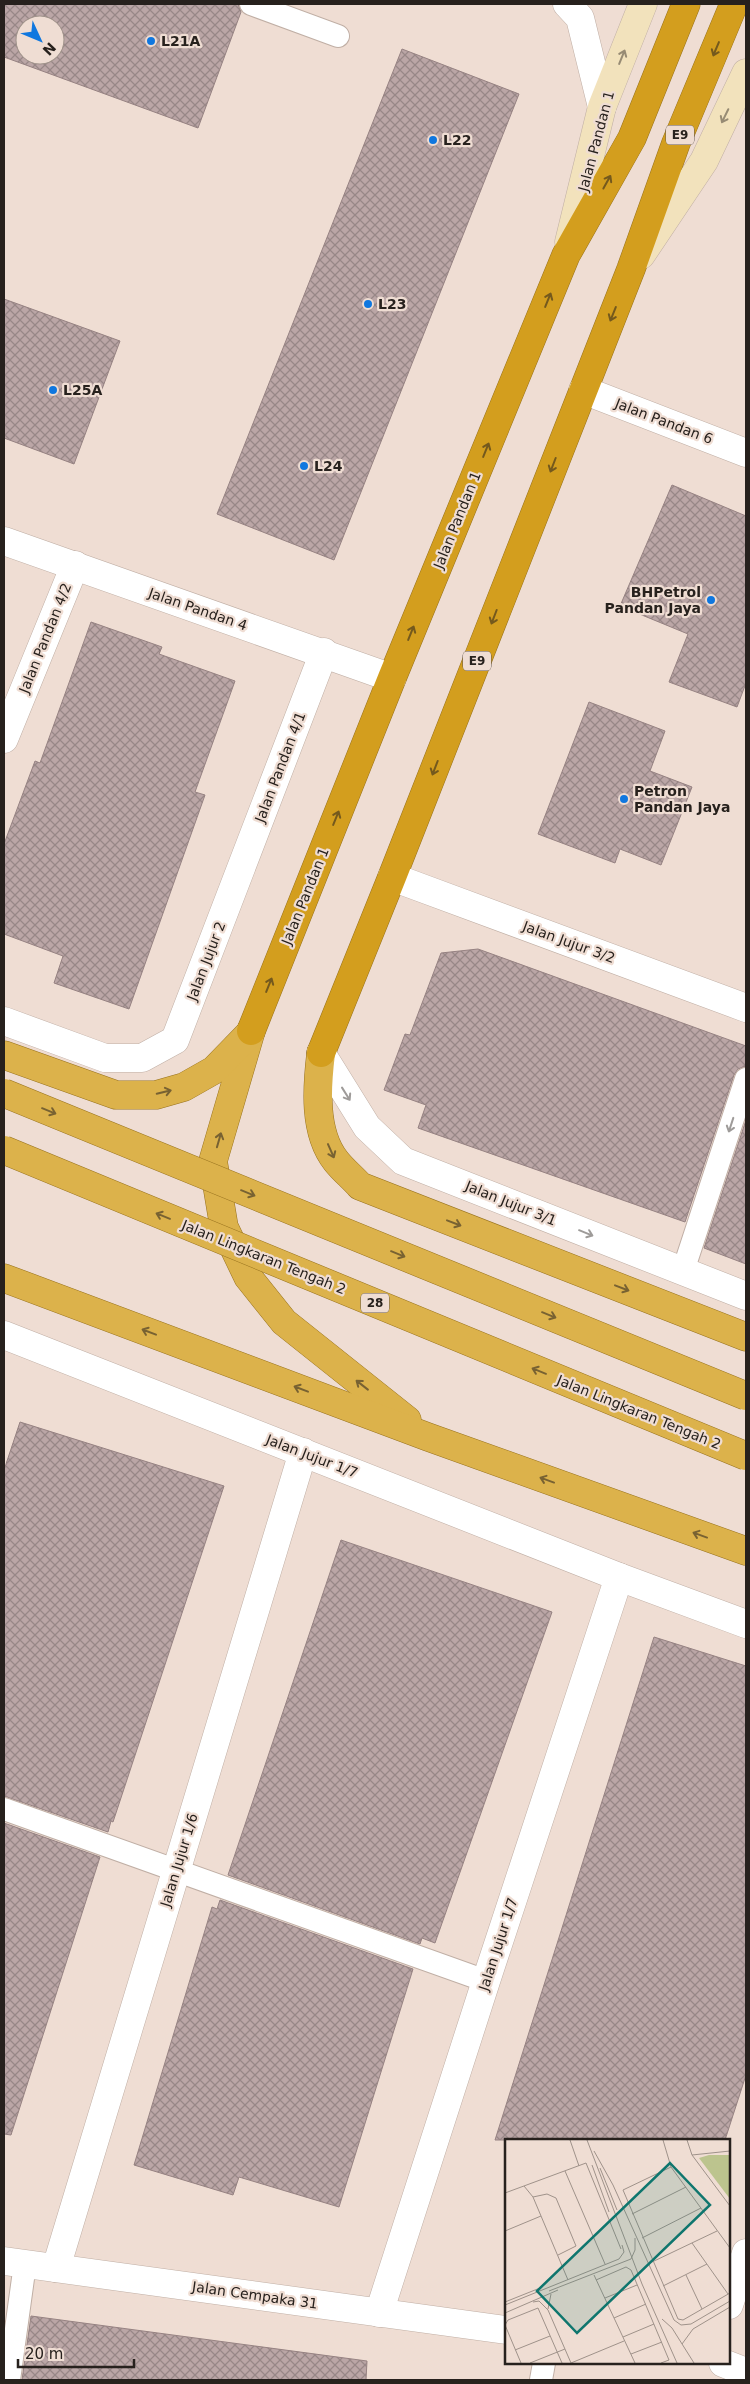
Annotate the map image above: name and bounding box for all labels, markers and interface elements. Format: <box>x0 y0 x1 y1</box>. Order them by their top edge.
north arrow <box>15 15 65 65</box>
place label: L21A <box>161 33 200 49</box>
marker: L21A <box>145 35 157 47</box>
text: N <box>40 39 59 59</box>
one-way arrow <box>710 41 720 56</box>
one-way arrow <box>618 50 627 65</box>
street label: Jalan Pandan 1 <box>575 89 617 194</box>
one-way arrow <box>720 109 730 124</box>
road number: E9 <box>666 126 694 144</box>
place label: L22 <box>443 132 471 148</box>
marker: L22 <box>427 134 439 146</box>
one-way arrow <box>602 175 612 190</box>
one-way arrow <box>543 293 553 308</box>
place label: L23 <box>378 296 406 312</box>
marker: L23 <box>362 298 374 310</box>
one-way arrow <box>608 306 617 321</box>
place label: L25A <box>63 382 102 398</box>
marker: L25A <box>47 384 59 396</box>
street label: Jalan Pandan 6 <box>612 395 715 447</box>
one-way arrow <box>481 443 491 458</box>
one-way arrow <box>548 457 557 472</box>
place label: L24 <box>314 458 343 474</box>
marker: L24 <box>298 460 310 472</box>
street label: Jalan Pandan 1 <box>430 469 484 572</box>
street label: Jalan Pandan 4/2 <box>15 581 74 696</box>
street label: Jalan Pandan 4 <box>146 584 250 633</box>
place label: BHPetrol Pandan Jaya <box>605 584 701 616</box>
marker: BHPetrol Pandan Jaya <box>705 594 717 606</box>
one-way arrow <box>489 608 498 624</box>
one-way arrow <box>406 626 416 641</box>
road number: E9 <box>463 651 491 670</box>
street label: Jalan Pandan 4/1 <box>251 709 308 825</box>
one-way arrow <box>430 760 439 775</box>
place label: Petron Pandan Jaya <box>634 783 730 815</box>
marker: Petron Pandan Jaya <box>618 793 630 805</box>
one-way arrow <box>332 811 341 826</box>
street label: Jalan Pandan 1 <box>278 845 332 948</box>
street label: Jalan Jujur 3/2 <box>520 918 617 966</box>
street label: Jalan Jujur 2 <box>183 919 228 1004</box>
one-way arrow <box>266 978 275 993</box>
one-way arrow <box>342 1086 352 1100</box>
one-way arrow <box>156 1087 172 1097</box>
one-way arrow <box>41 1107 56 1117</box>
one-way arrow <box>726 1117 735 1133</box>
one-way arrow <box>215 1132 225 1148</box>
one-way arrow <box>326 1143 336 1158</box>
street label: Jalan Jujur 3/1 <box>462 1177 559 1229</box>
one-way arrow <box>240 1188 255 1198</box>
one-way arrow <box>155 1210 170 1219</box>
street label: Jalan Lingkaran Tengah 2 <box>179 1216 348 1297</box>
one-way arrow <box>446 1219 461 1228</box>
one-way arrow <box>578 1229 593 1238</box>
one-way arrow <box>390 1250 406 1259</box>
one-way arrow <box>614 1284 629 1294</box>
road number: 28 <box>361 1294 389 1312</box>
one-way arrow <box>541 1311 556 1320</box>
one-way arrow <box>141 1327 157 1336</box>
one-way arrow <box>532 1365 547 1375</box>
street label: Jalan Lingkaran Tengah 2 <box>554 1371 723 1452</box>
one-way arrow <box>356 1380 369 1391</box>
one-way arrow <box>294 1384 309 1393</box>
street label: Jalan Jujur 1/7 <box>263 1431 360 1481</box>
one-way arrow <box>540 1475 556 1484</box>
one-way arrow <box>693 1529 709 1539</box>
street label: Jalan Jujur 1/6 <box>157 1811 201 1910</box>
street label: Jalan Jujur 1/7 <box>475 1895 521 1994</box>
inset map <box>505 2139 730 2364</box>
street label: Jalan Cempaka 31 <box>190 2278 319 2312</box>
scale bar <box>18 2336 134 2368</box>
text: 20 m <box>25 2345 63 2363</box>

